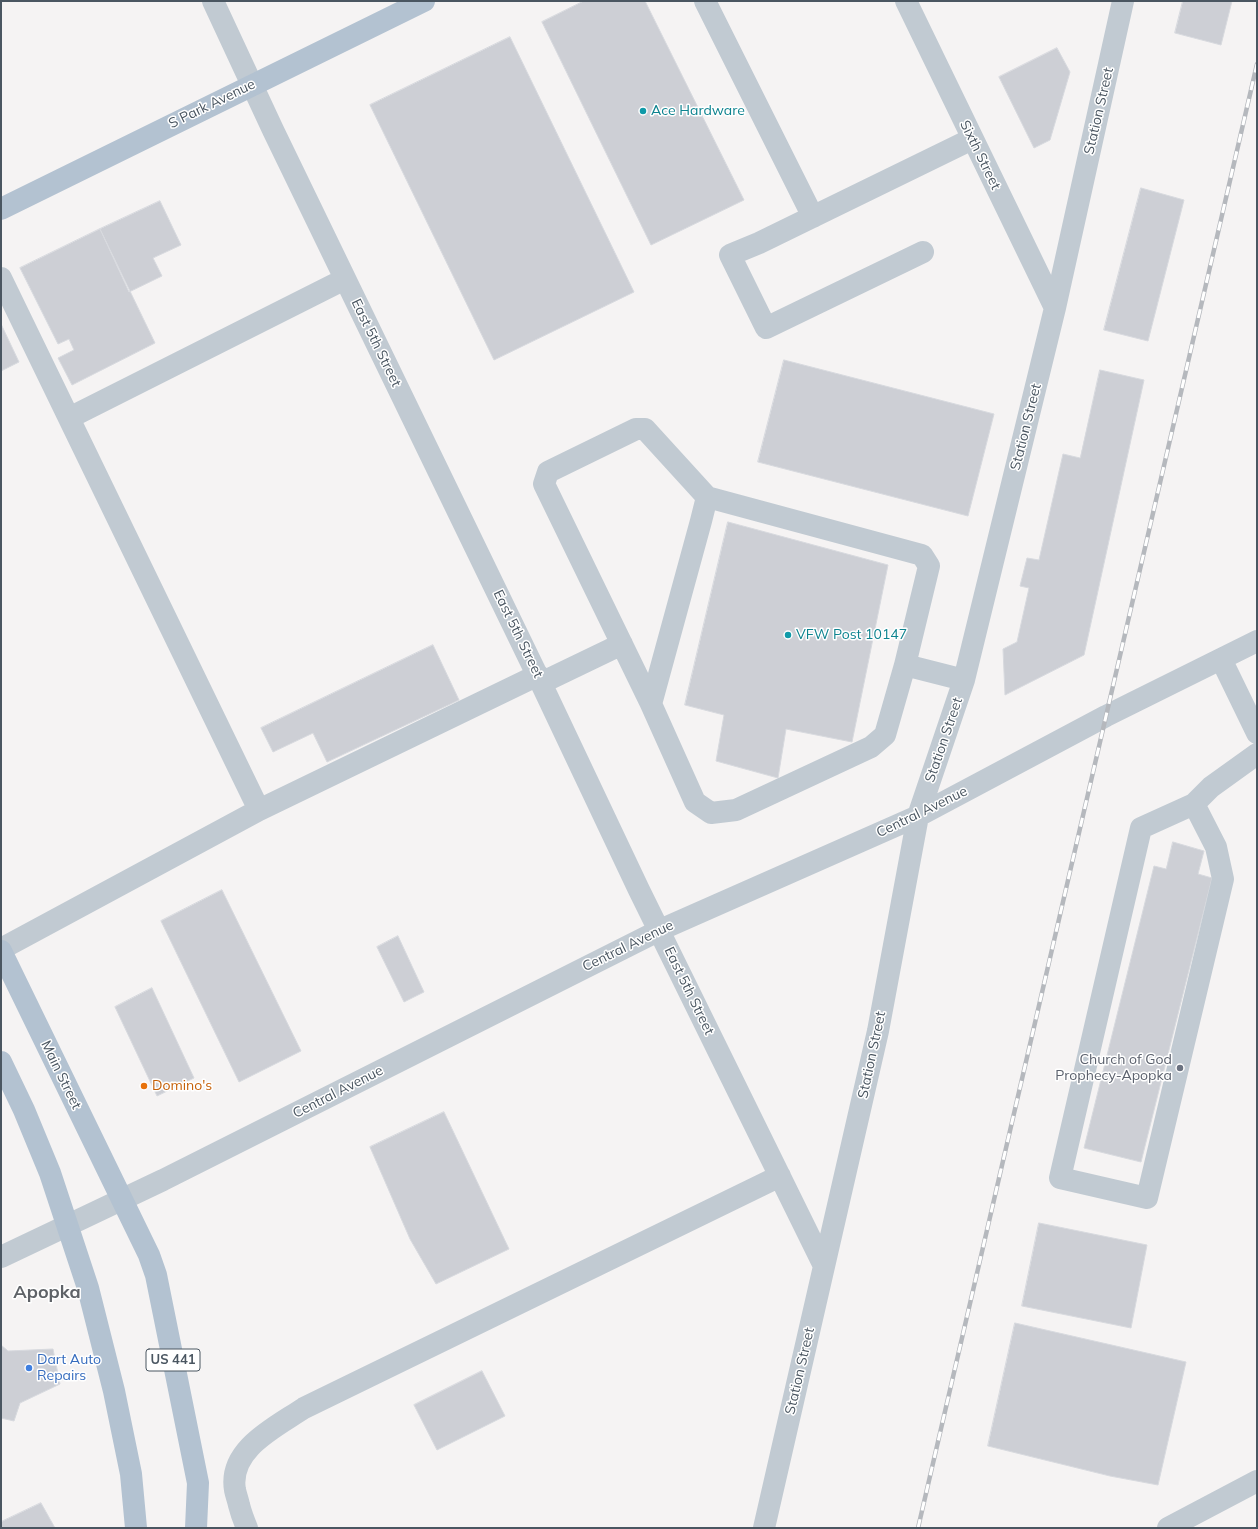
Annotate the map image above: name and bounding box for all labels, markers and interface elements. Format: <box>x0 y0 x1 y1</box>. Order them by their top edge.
street label: Station Street <box>1081 66 1117 156</box>
street label: S Park Avenue <box>166 76 258 132</box>
place label: Ace Hardware <box>651 103 745 119</box>
marker: Ace Hardware <box>638 106 648 116</box>
street label: Sixth Street <box>956 118 1004 192</box>
street label: East 5th Street <box>347 296 405 390</box>
street label: Station Street <box>1007 382 1045 472</box>
street label: East 5th Street <box>489 587 547 681</box>
place label: VFW Post 10147 <box>796 627 907 643</box>
marker: VFW Post 10147 <box>783 630 793 640</box>
street label: Station Street <box>922 695 966 785</box>
street label: Central Avenue <box>874 783 970 841</box>
street label: Central Avenue <box>580 917 676 975</box>
street label: East 5th Street <box>660 944 718 1038</box>
street label: Station Street <box>855 1010 889 1100</box>
street label: Main Street <box>37 1038 85 1112</box>
place label: Church of God Prophecy-Apopka <box>1055 1052 1172 1084</box>
street label: Central Avenue <box>290 1062 386 1122</box>
marker: Church of God Prophecy-Apopka <box>1175 1063 1185 1073</box>
place label: Domino's <box>152 1078 212 1094</box>
marker: Domino's <box>139 1081 149 1091</box>
district label: Apopka <box>13 1282 81 1304</box>
street label: Station Street <box>782 1326 818 1416</box>
road number: US 441 <box>146 1349 200 1371</box>
place label: Dart Auto Repairs <box>37 1352 101 1384</box>
marker: Dart Auto Repairs <box>24 1363 34 1373</box>

